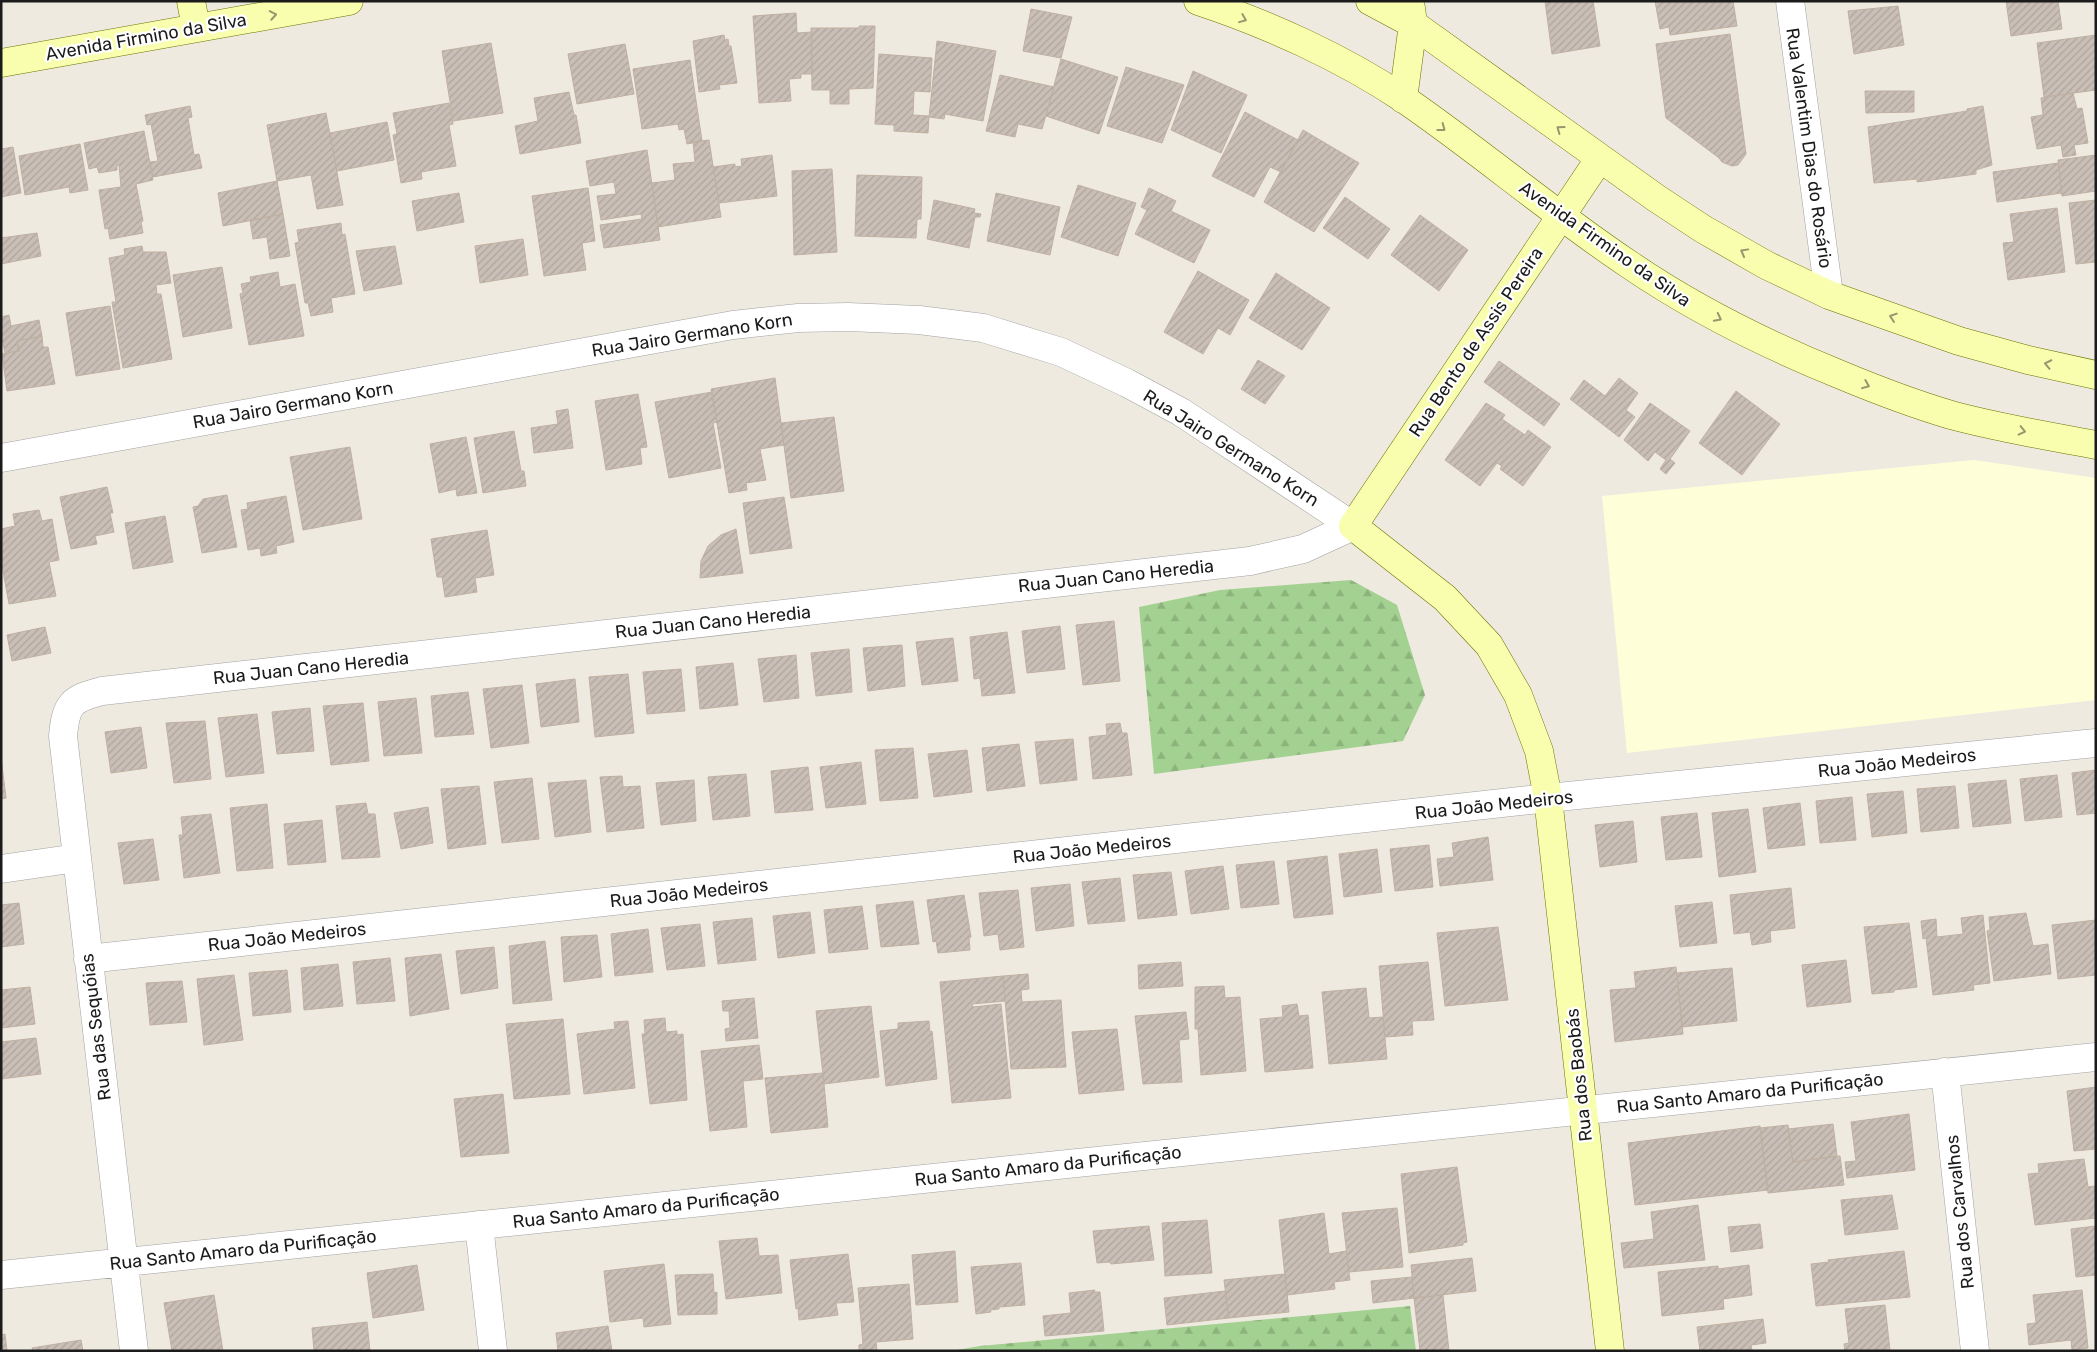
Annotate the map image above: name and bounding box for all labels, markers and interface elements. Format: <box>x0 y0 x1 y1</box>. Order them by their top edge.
street label: Avenida Firmino da Silva <box>44 8 248 66</box>
one-way arrow <box>269 10 278 20</box>
one-way arrow <box>1238 13 1247 23</box>
street label: Rua Valentim Dias do Rosário <box>1781 26 1837 270</box>
one-way arrow <box>1436 122 1446 131</box>
one-way arrow <box>1557 127 1566 135</box>
street label: Avenida Firmino da Silva <box>1515 177 1695 311</box>
street label: Rua Bento de Assis Pereira <box>1404 243 1548 441</box>
one-way arrow <box>1741 249 1750 259</box>
street label: Rua Jairo Germano Korn <box>590 308 794 362</box>
one-way arrow <box>1713 312 1722 322</box>
one-way arrow <box>1889 313 1897 323</box>
one-way arrow <box>2044 359 2053 370</box>
street label: Rua Jairo Germano Korn <box>191 377 395 433</box>
one-way arrow <box>1861 379 1870 390</box>
street label: Rua Jairo Germano Korn <box>1139 385 1323 511</box>
one-way arrow <box>2017 425 2026 436</box>
street label: Rua Juan Cano Heredia <box>1017 555 1215 597</box>
street label: Rua Juan Cano Heredia <box>614 601 812 643</box>
street label: Rua Juan Cano Heredia <box>212 647 410 689</box>
street label: Rua João Medeiros <box>1817 744 1977 782</box>
street label: Rua João Medeiros <box>1414 786 1574 824</box>
street label: Rua João Medeiros <box>1012 830 1172 868</box>
street label: Rua João Medeiros <box>609 874 769 912</box>
street label: Rua João Medeiros <box>207 918 367 956</box>
street label: Rua das Sequóias <box>76 952 116 1102</box>
street label: Rua dos Baobás <box>1561 1007 1597 1143</box>
street label: Rua Santo Amaro da Purificação <box>1615 1068 1885 1118</box>
street label: Rua dos Carvalhos <box>1941 1134 1979 1290</box>
street label: Rua Santo Amaro da Purificação <box>913 1141 1183 1191</box>
street label: Rua Santo Amaro da Purificação <box>511 1183 781 1233</box>
street label: Rua Santo Amaro da Purificação <box>108 1225 378 1275</box>

